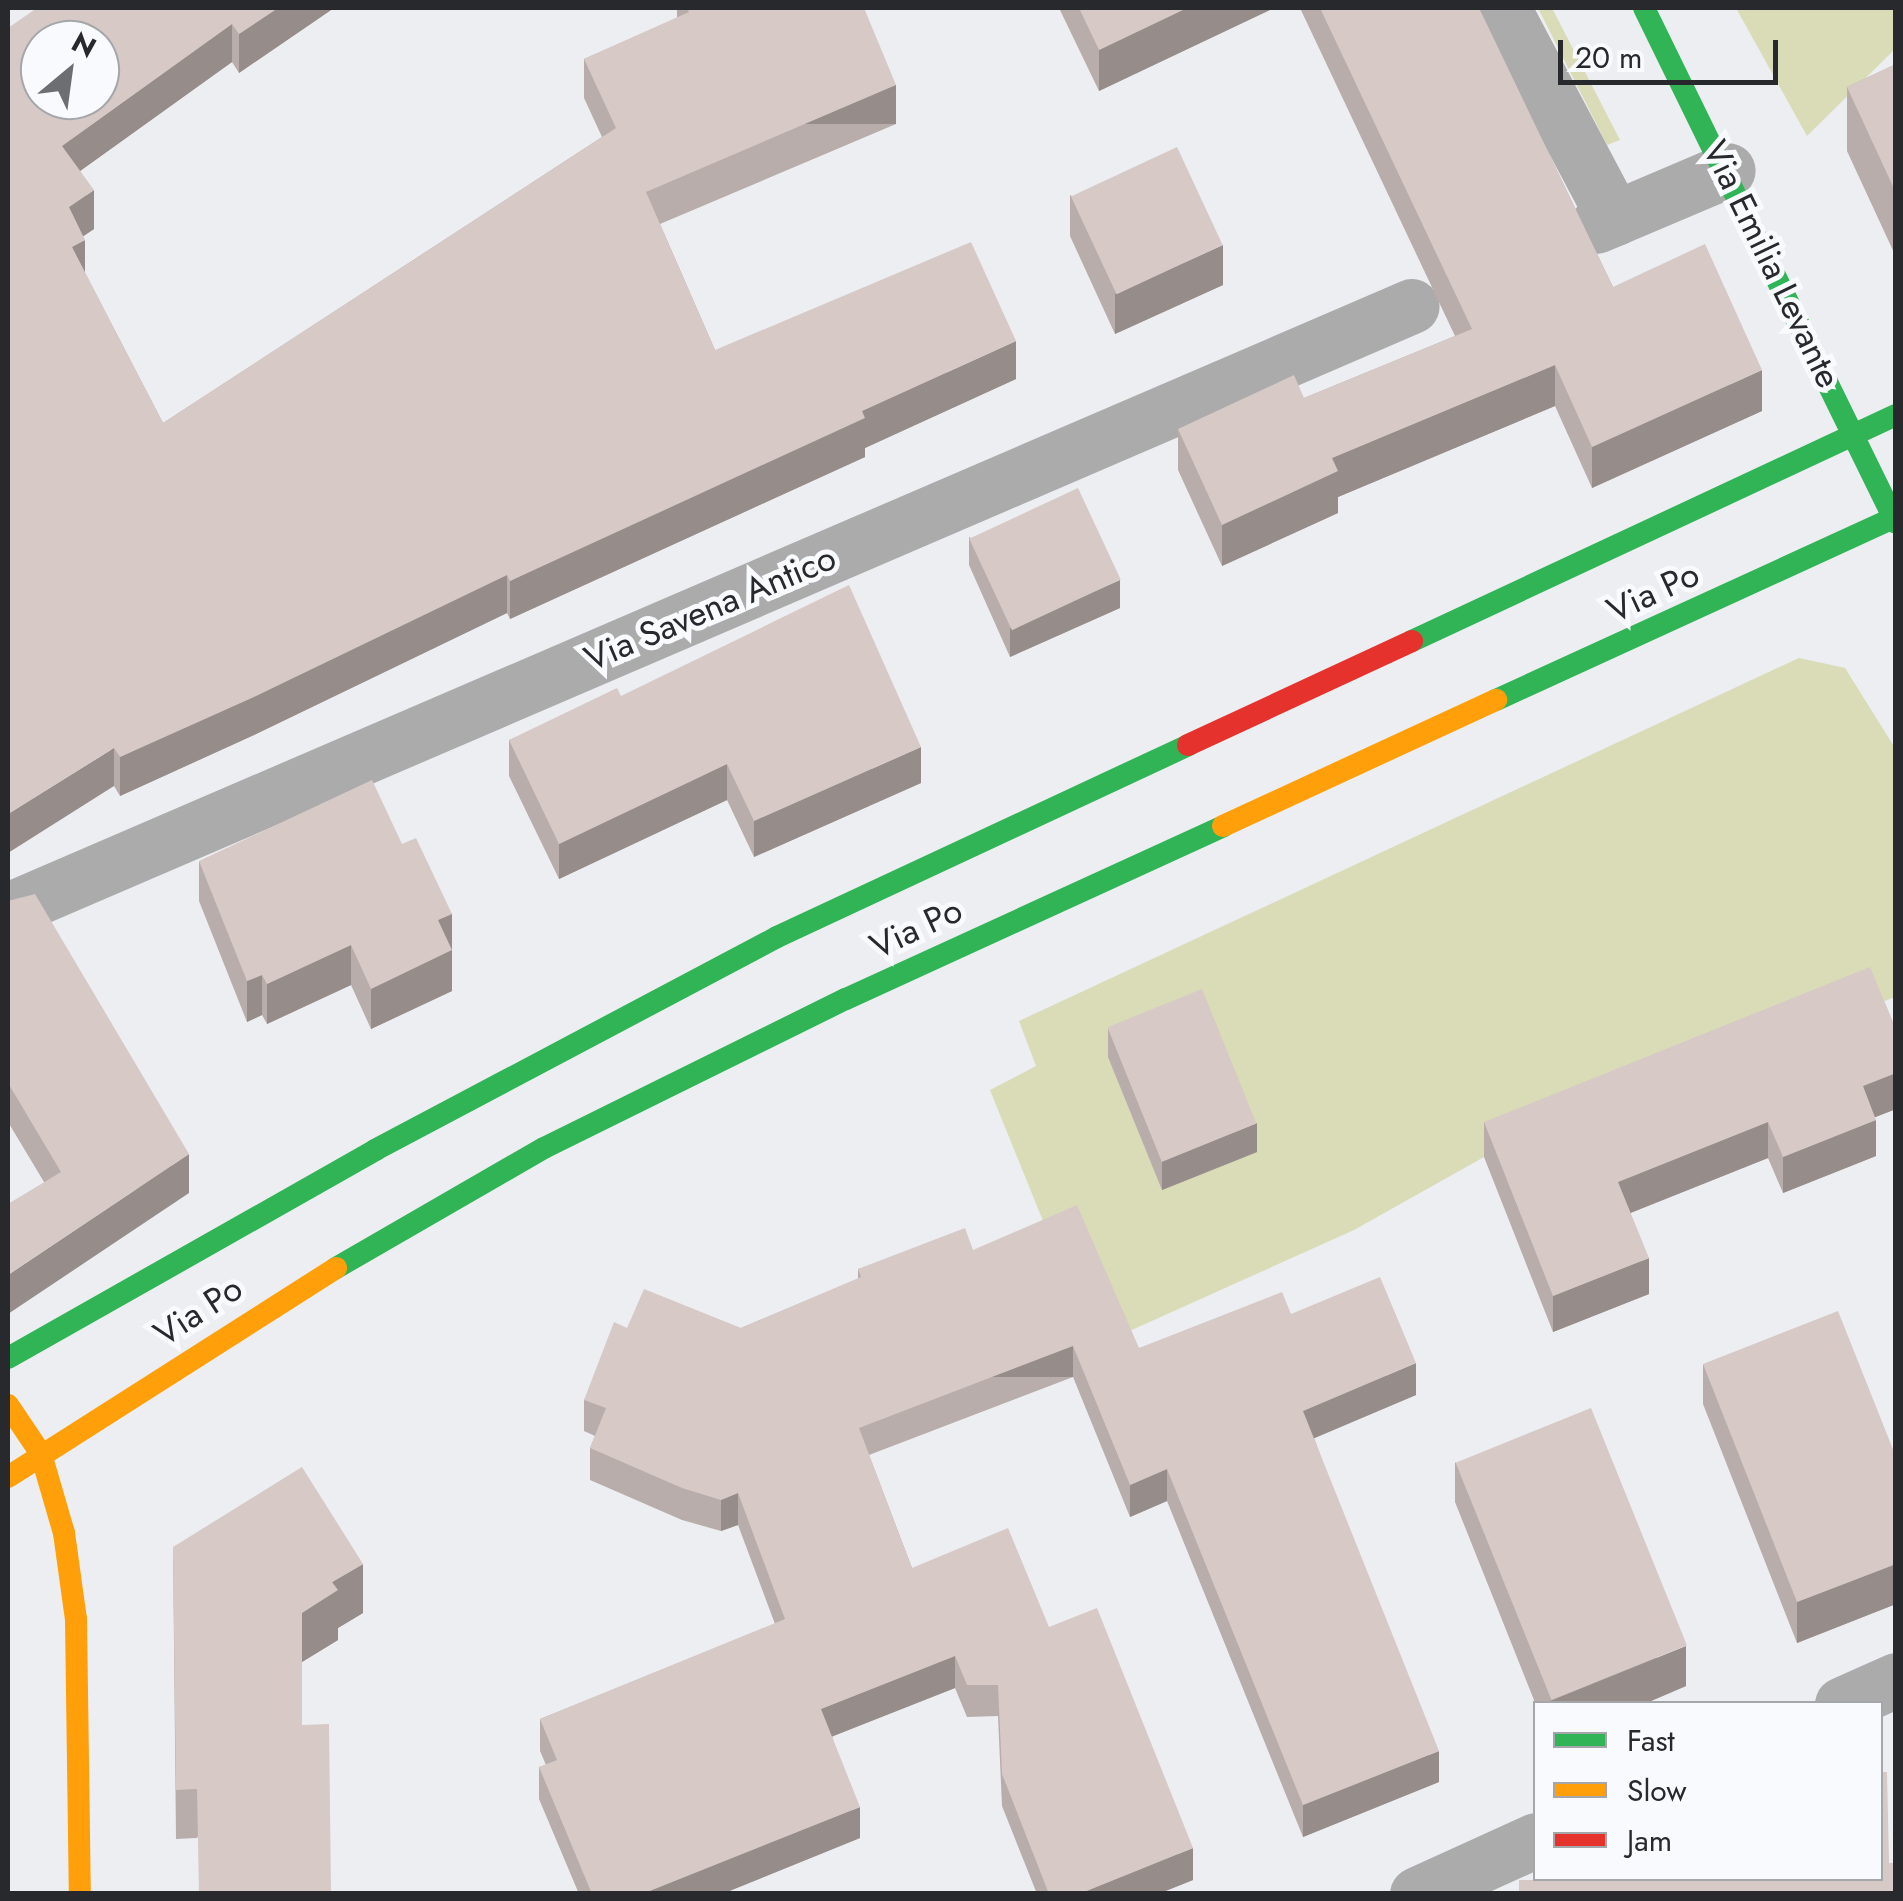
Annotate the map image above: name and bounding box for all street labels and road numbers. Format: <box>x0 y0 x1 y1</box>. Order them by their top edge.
street label: Via Emilia Levante <box>1694 133 1850 395</box>
street label: Via Savena Antico <box>578 536 842 680</box>
street label: Via Po <box>1600 553 1706 631</box>
street label: Via Po <box>863 889 969 967</box>
street label: Via Po <box>146 1267 250 1355</box>

